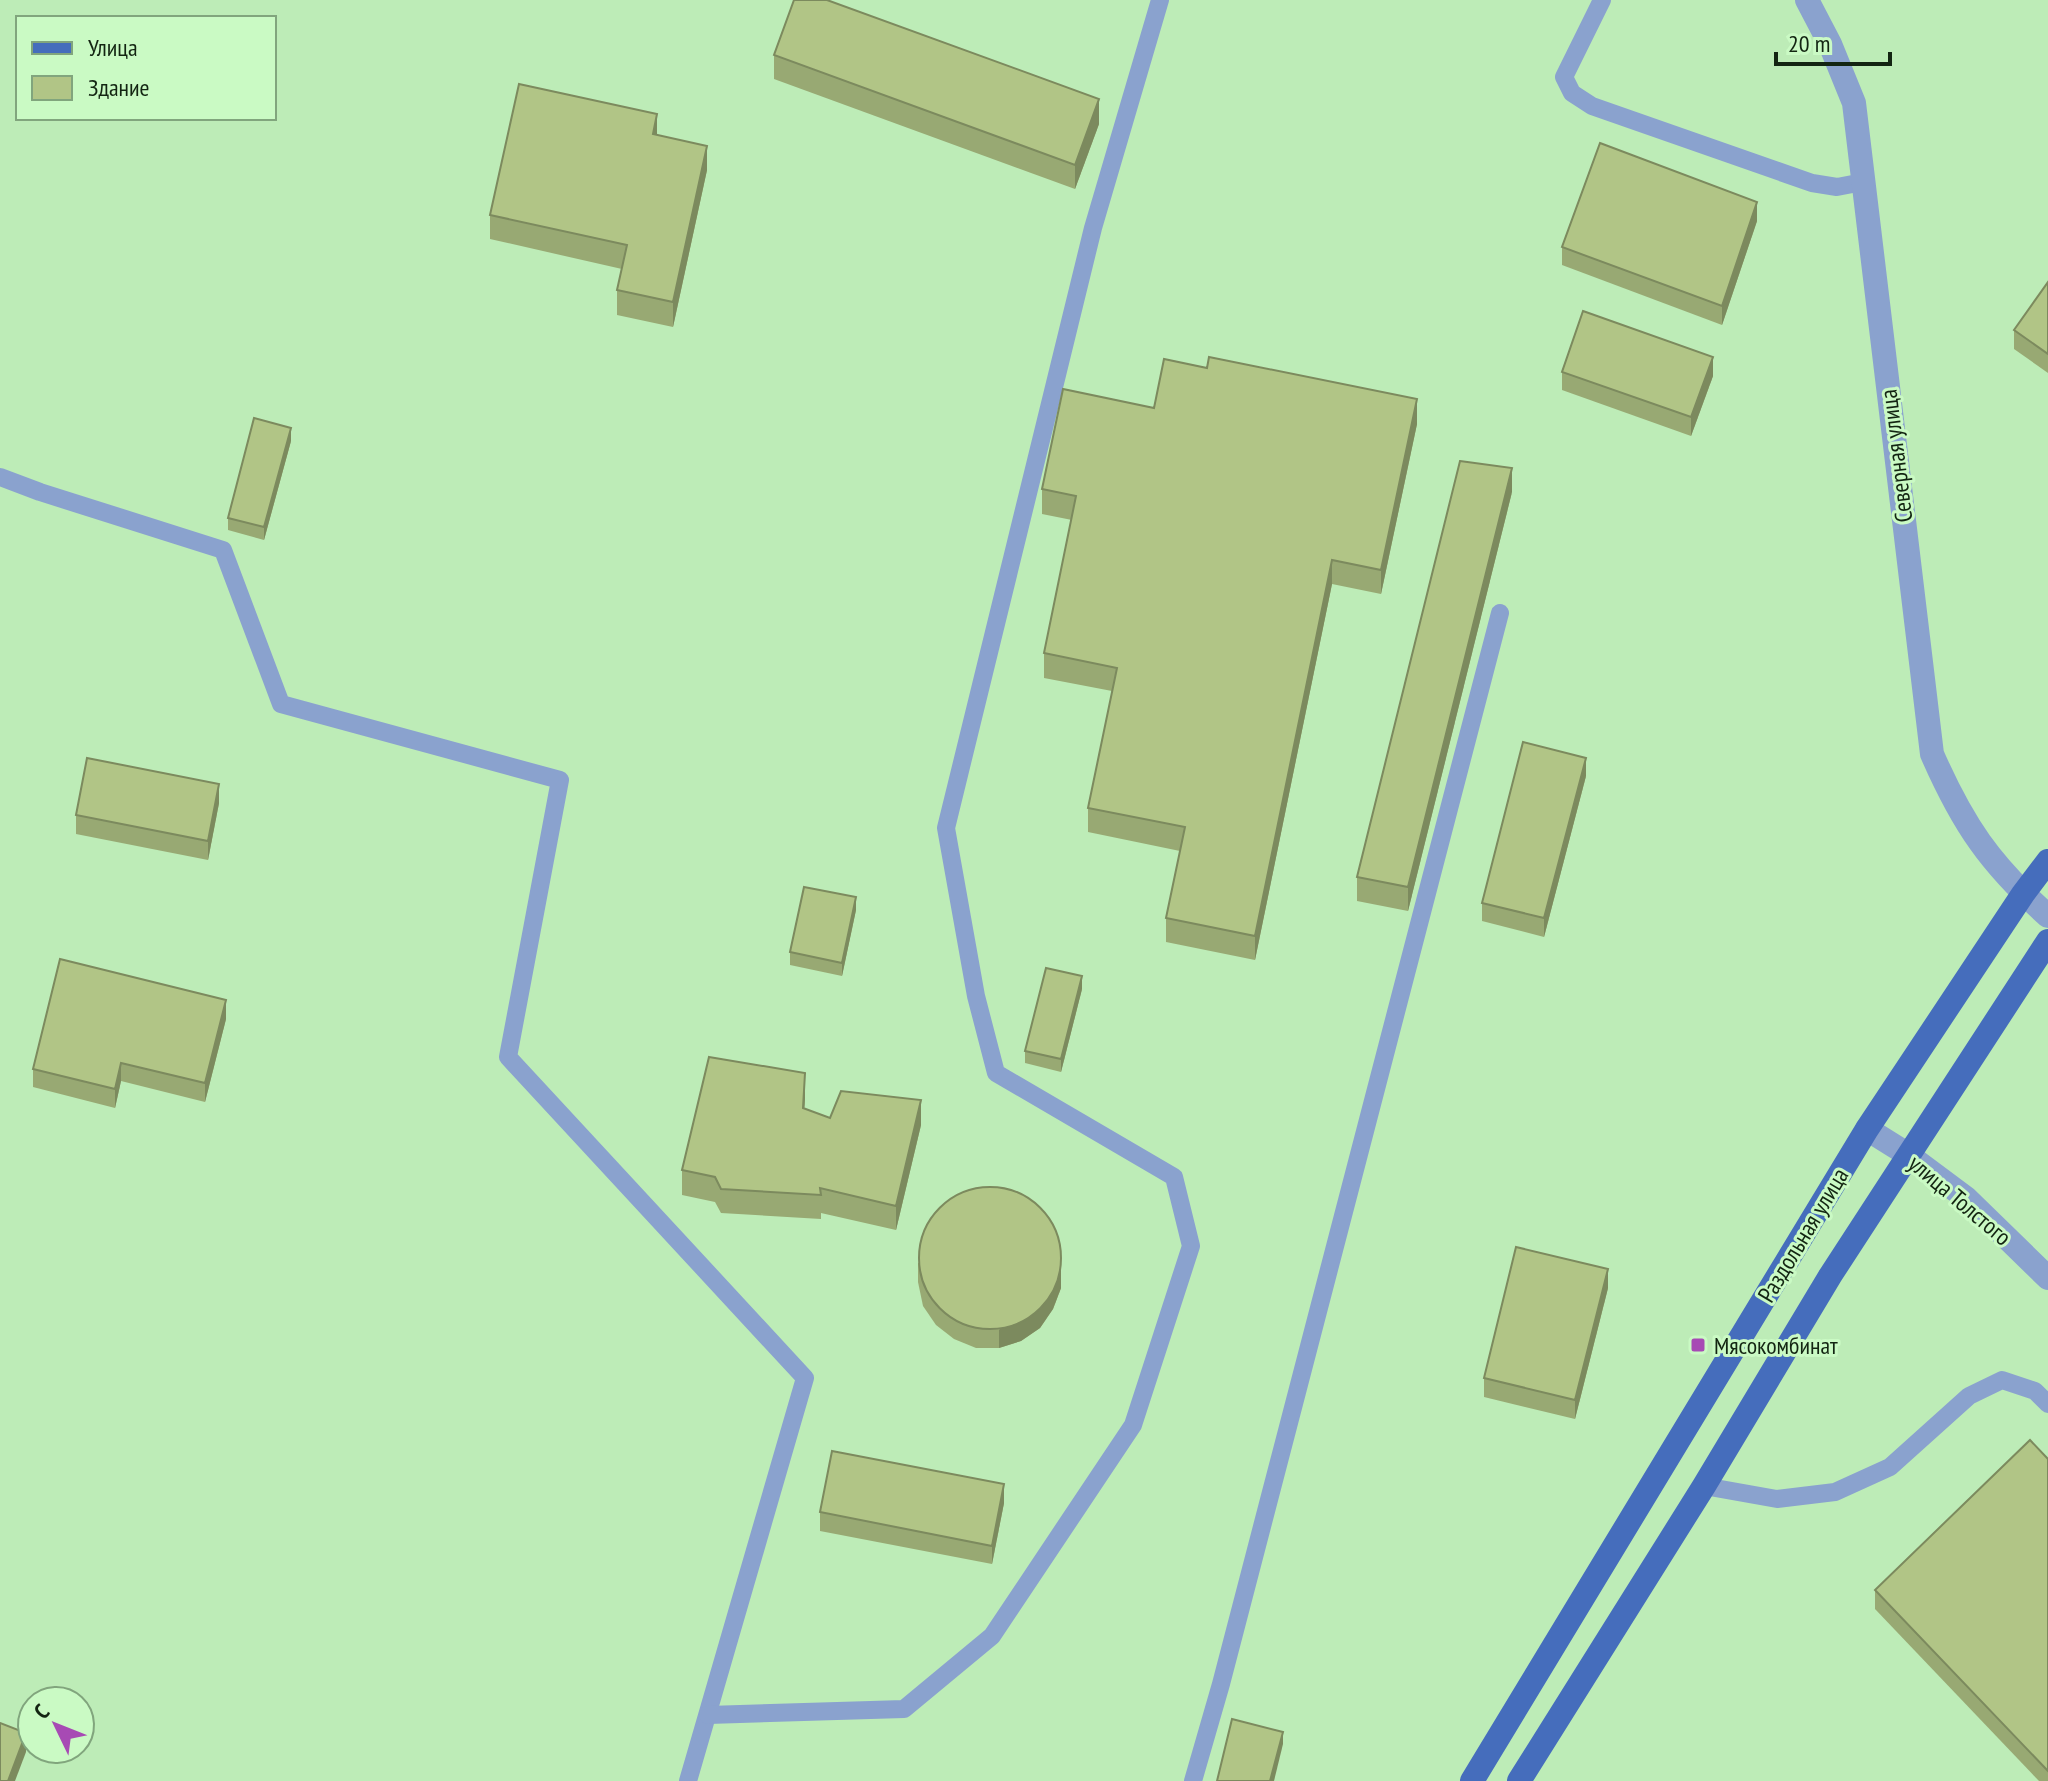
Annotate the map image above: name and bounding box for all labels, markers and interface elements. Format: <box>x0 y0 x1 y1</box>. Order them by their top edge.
legend <box>16 16 276 120</box>
scale bar <box>1776 16 1890 66</box>
text: 20 m <box>1788 28 1830 59</box>
text: Улица <box>88 32 138 63</box>
text: Здание <box>88 72 149 103</box>
street label: Северная улица <box>1872 388 1920 524</box>
street label: улица Толстого <box>1902 1148 2018 1252</box>
street label: Раздольная улица <box>1751 1162 1855 1308</box>
place label: Мясокомбинат <box>1714 1330 1838 1361</box>
marker: Мясокомбинат <box>1689 1336 1707 1354</box>
north arrow <box>16 1685 96 1765</box>
text: С <box>28 1698 55 1725</box>

